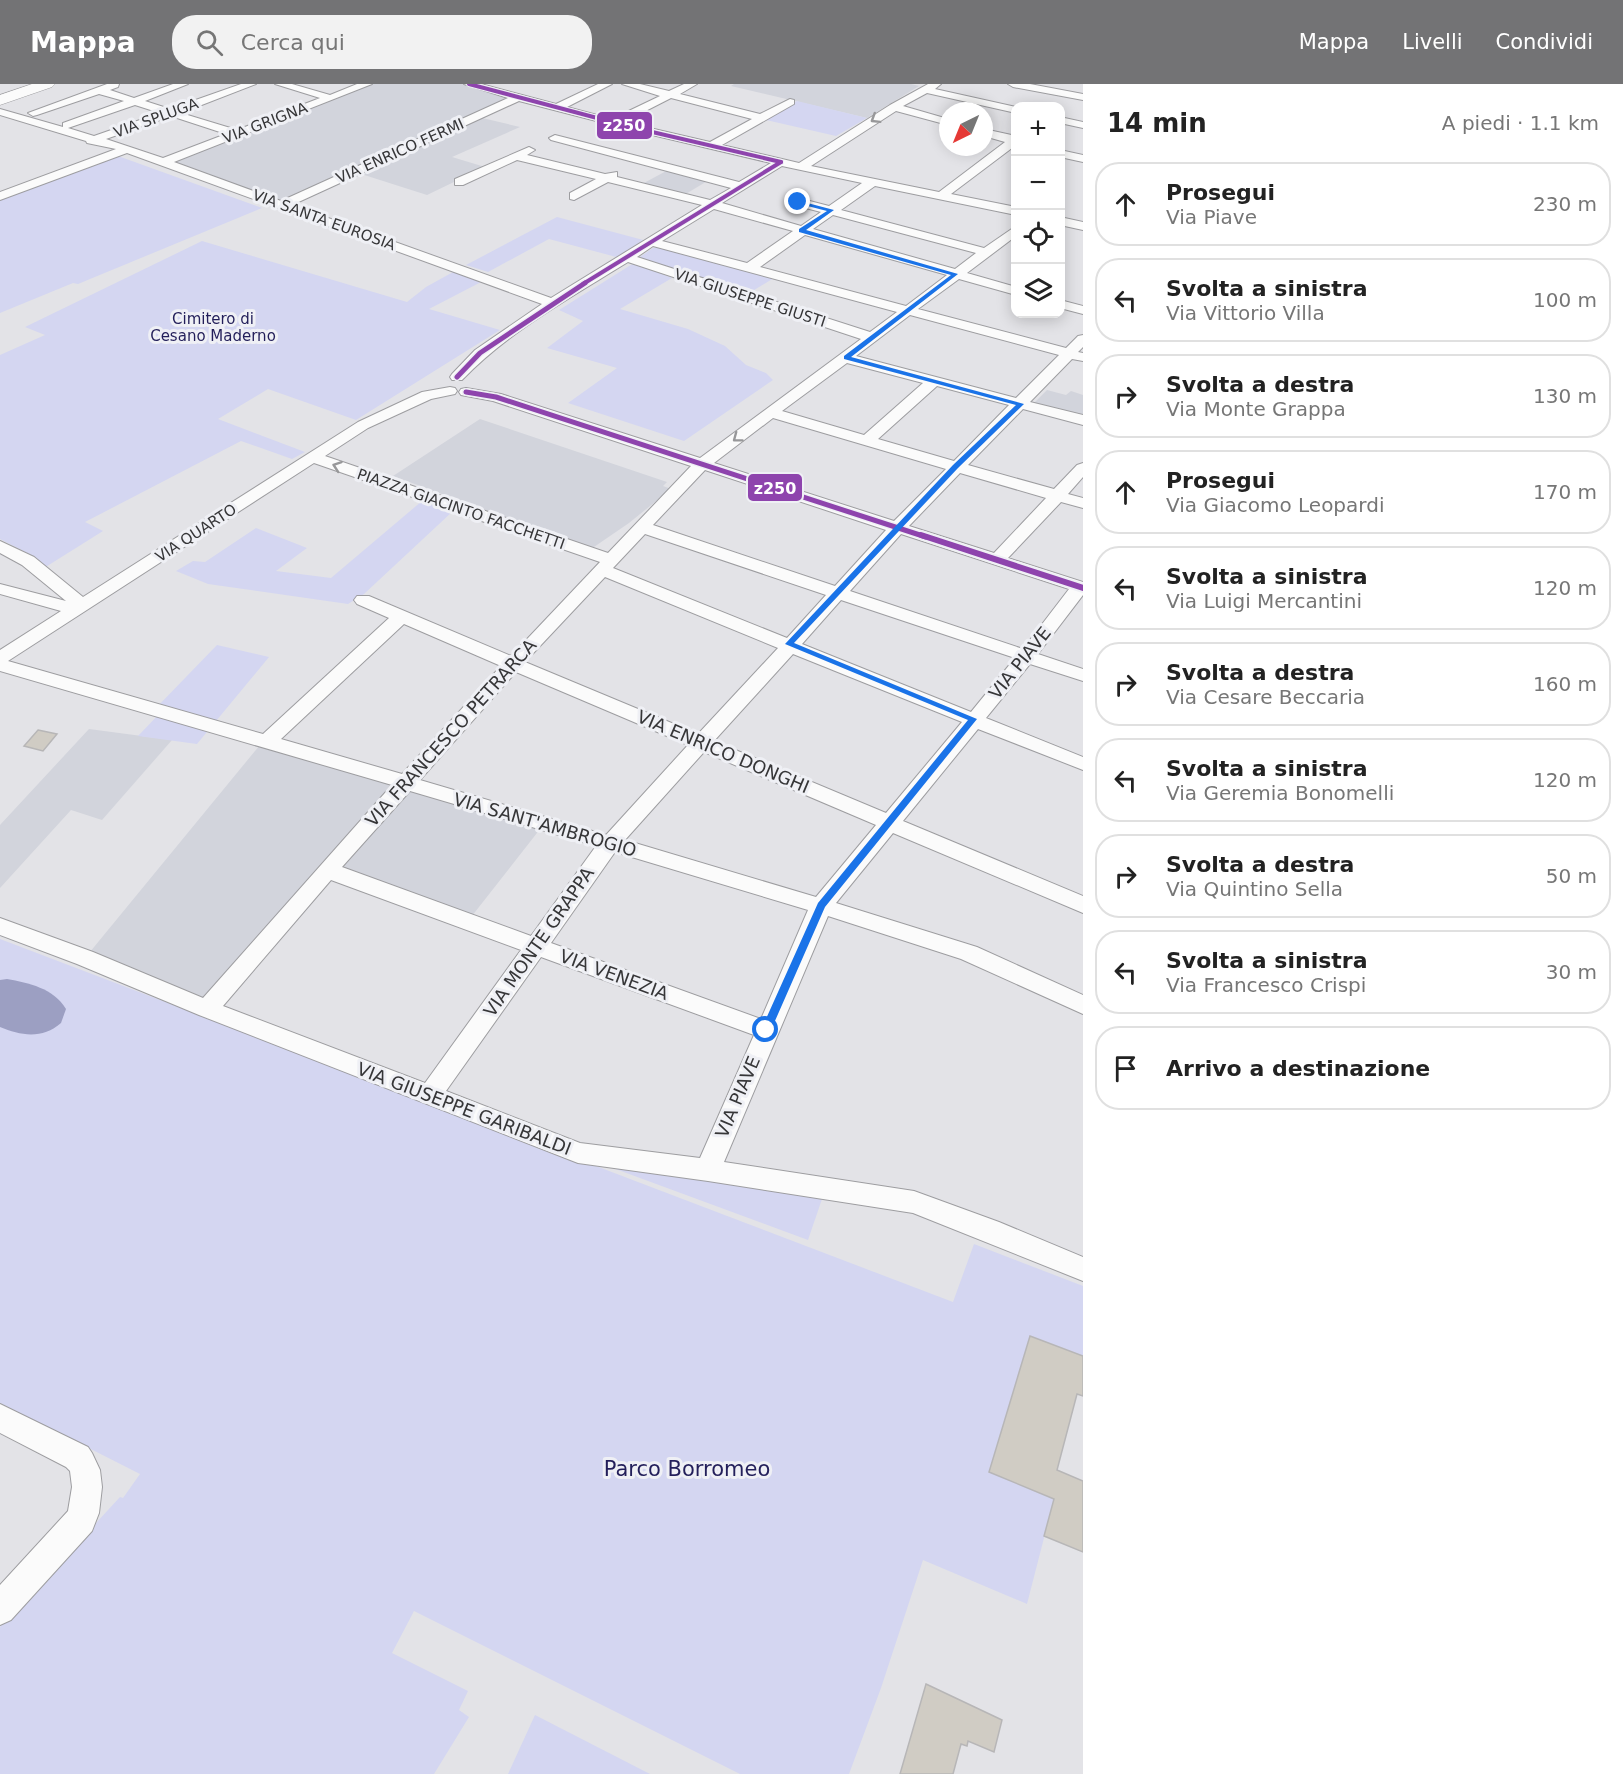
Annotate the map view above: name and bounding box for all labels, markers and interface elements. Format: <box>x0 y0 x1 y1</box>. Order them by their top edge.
search box <box>172 15 592 69</box>
text: Mappa <box>30 26 136 59</box>
icon: search <box>193 26 226 59</box>
text: Cerca qui <box>241 30 345 55</box>
text: Mappa <box>1299 30 1369 54</box>
text: Livelli <box>1402 30 1463 54</box>
text: Condividi <box>1496 30 1593 54</box>
street label: VIA SPLUGA <box>111 94 201 142</box>
street label: VIA GRIGNA <box>220 98 311 147</box>
north arrow <box>939 102 993 156</box>
map controls <box>1011 102 1065 318</box>
button: + <box>1011 102 1065 156</box>
text: 14 min <box>1107 108 1207 138</box>
line badge: z250 <box>596 111 653 140</box>
text: A piedi · 1.1 km <box>1442 111 1599 135</box>
one-way arrow <box>871 112 881 124</box>
street label: VIA ENRICO FERMI <box>333 115 467 187</box>
text: z250 <box>603 116 645 135</box>
button: − <box>1011 156 1065 210</box>
text: Prosegui <box>1166 180 1275 205</box>
street label: VIA SANTA EUROSIA <box>250 186 399 255</box>
route end <box>784 188 810 214</box>
icon: ahead <box>1109 188 1142 221</box>
text: 230 m <box>1533 192 1597 216</box>
text: Via Piave <box>1166 205 1257 229</box>
button: locate <box>1011 210 1065 264</box>
button: layers <box>1011 264 1065 318</box>
street label: VIA GIUSEPPE GIUSTI <box>672 265 828 331</box>
text: Svolta a sinistra <box>1166 276 1368 301</box>
icon: left <box>1109 284 1142 317</box>
text: 100 m <box>1533 288 1597 312</box>
text: Via Vittorio Villa <box>1166 301 1325 325</box>
park label: Cimitero di Cesano Maderno <box>150 310 276 345</box>
text: Svolta a destra <box>1166 372 1354 397</box>
icon: right <box>1109 380 1142 413</box>
text: 130 m <box>1533 384 1597 408</box>
text: Via Monte Grappa <box>1166 397 1346 421</box>
one-way arrow <box>732 431 743 442</box>
one-way arrow <box>332 461 343 474</box>
street label: PIAZZA GIACINTO FACCHETTI <box>355 465 567 553</box>
text: Prosegui <box>1166 468 1275 493</box>
line badge: z250 <box>747 473 803 502</box>
icon: ahead <box>1109 476 1142 509</box>
text: z250 <box>754 479 796 498</box>
text: 170 m <box>1533 480 1597 504</box>
text: Via Giacomo Leopardi <box>1166 493 1384 517</box>
street label: VIA QUARTO <box>152 500 240 566</box>
text: Svolta a sinistra <box>1166 564 1368 589</box>
icon: left <box>1109 572 1142 605</box>
text: 120 m <box>1533 576 1597 600</box>
text: Via Luigi Mercantini <box>1166 589 1362 613</box>
street label: VIA PIAVE <box>984 622 1055 703</box>
street label: VIA FRANCESCO PETRARCA <box>361 634 541 831</box>
text: Svolta a destra <box>1166 660 1354 685</box>
icon: right <box>1109 668 1142 701</box>
text: 160 m <box>1533 672 1597 696</box>
text: Via Cesare Beccaria <box>1166 685 1365 709</box>
street label: VIA ENRICO DONGHI <box>634 706 812 797</box>
text: Svolta a sinistra <box>1166 756 1368 781</box>
icon: left <box>1109 764 1142 797</box>
text: 120 m <box>1533 768 1597 792</box>
text: Via Geremia Bonomelli <box>1166 781 1394 805</box>
street label: VIA SANT'AMBROGIO <box>451 788 639 861</box>
text: Svolta a destra <box>1166 852 1354 877</box>
icon: right <box>1109 860 1142 893</box>
street label: VIA MONTE GRAPPA <box>479 862 599 1021</box>
text: 50 m <box>1546 864 1597 888</box>
text: Via Quintino Sella <box>1166 877 1343 901</box>
street label: VIA VENEZIA <box>557 945 672 1004</box>
text: Svolta a sinistra <box>1166 948 1368 973</box>
icon: left <box>1109 956 1142 989</box>
text: 30 m <box>1546 960 1597 984</box>
text: Via Francesco Crispi <box>1166 973 1366 997</box>
route start <box>752 1016 778 1042</box>
icon: arrive <box>1109 1052 1142 1085</box>
street label: VIA PIAVE <box>711 1053 764 1141</box>
text: Arrivo a destinazione <box>1166 1056 1430 1081</box>
street label: VIA GIUSEPPE GARIBALDI <box>354 1058 574 1159</box>
park label: Parco Borromeo <box>604 1457 770 1481</box>

